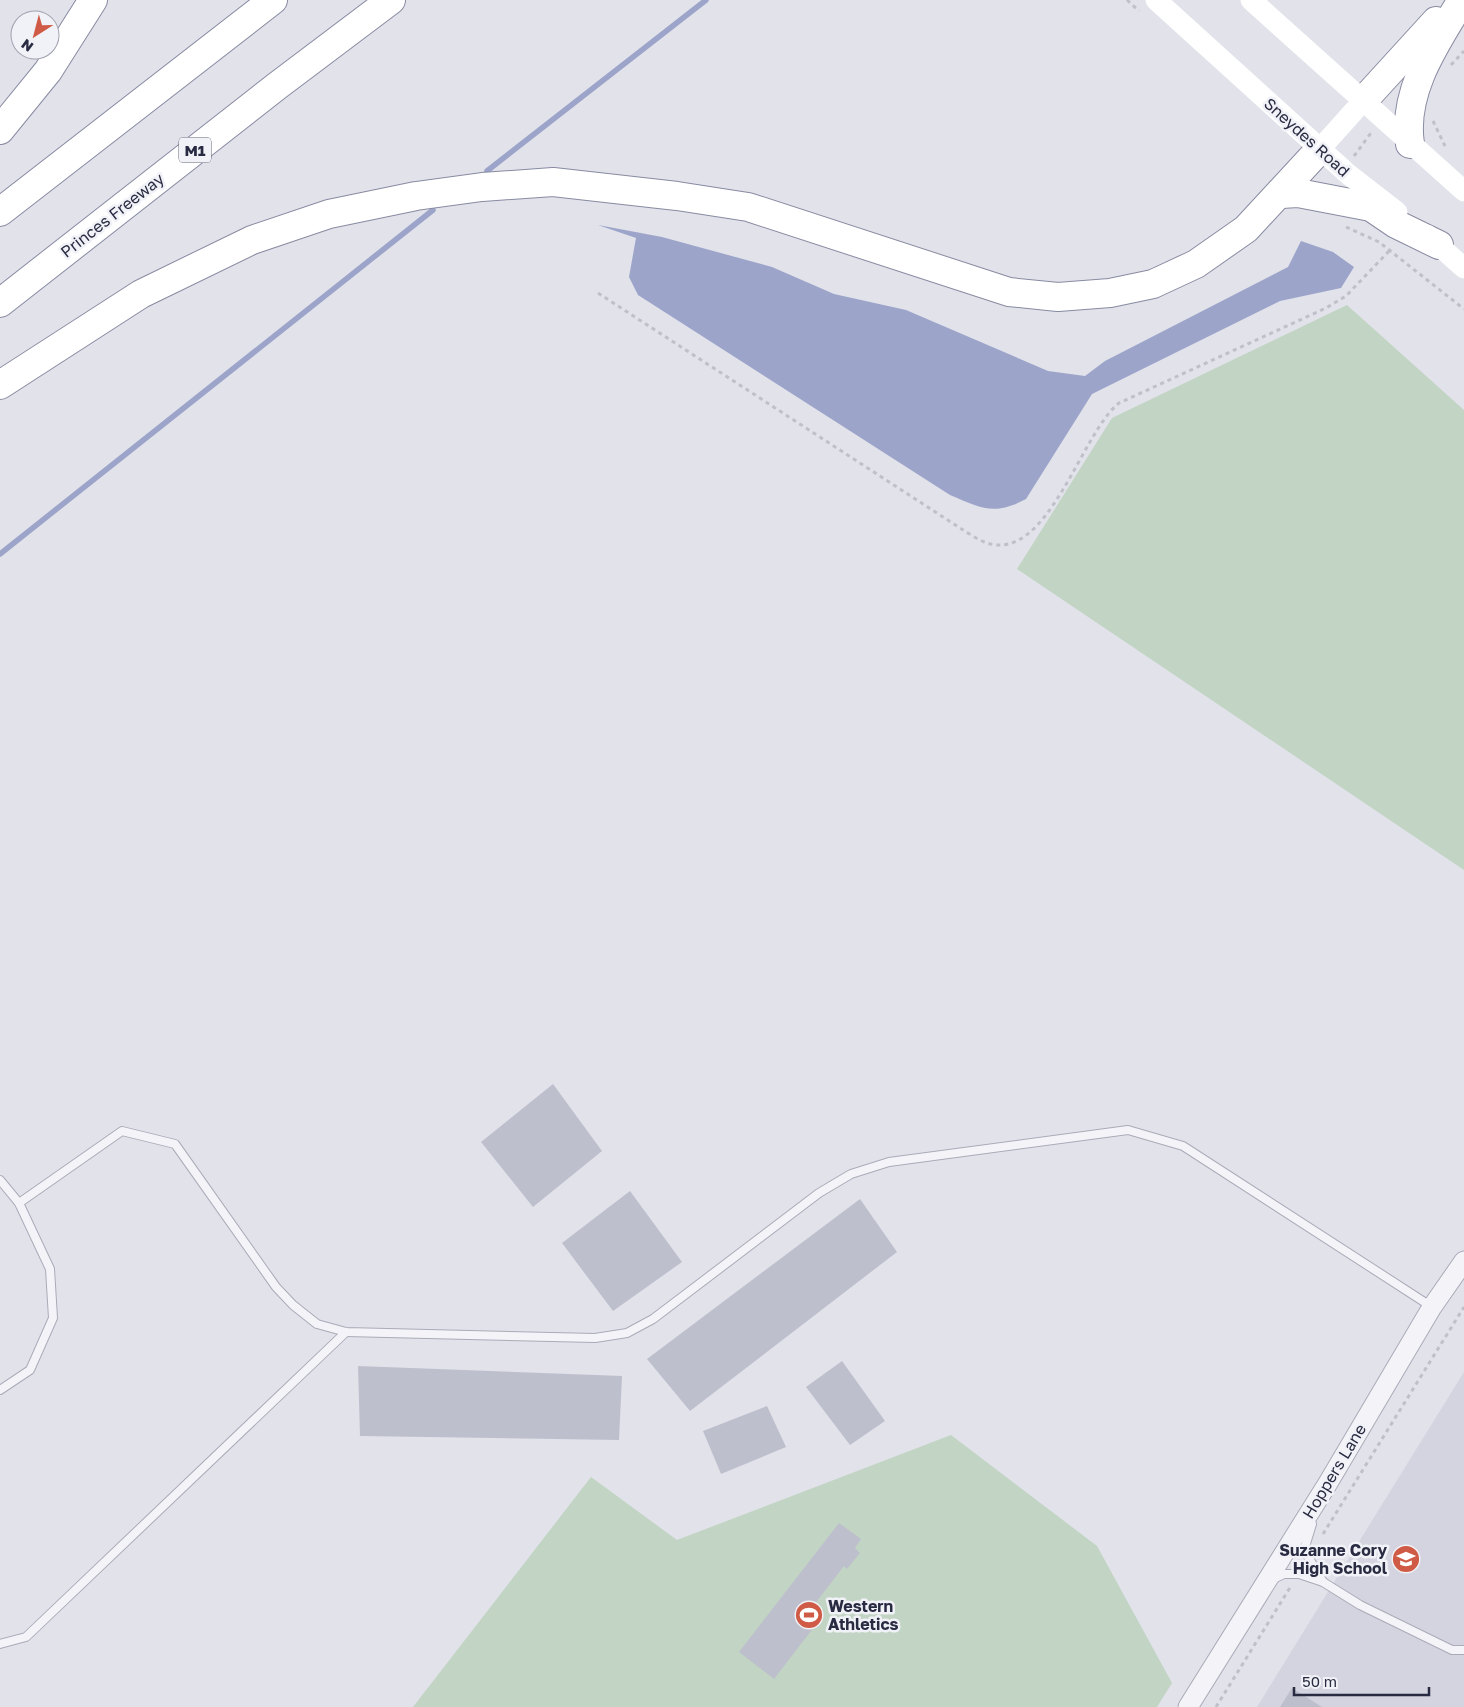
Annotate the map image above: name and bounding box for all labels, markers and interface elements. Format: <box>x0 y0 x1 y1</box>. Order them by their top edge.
north arrow <box>10 10 60 60</box>
text: N <box>18 36 36 56</box>
street label: Sneydes Road <box>1260 93 1354 181</box>
road number: M1 <box>179 138 211 162</box>
street label: Princes Freeway <box>56 168 168 262</box>
street label: Hoppers Lane <box>1298 1420 1370 1522</box>
place label: Suzanne Cory High School <box>1279 1540 1388 1578</box>
school or university icon: Suzanne Cory High School <box>1391 1544 1421 1574</box>
place label: Western Athletics <box>828 1596 899 1634</box>
sports icon: Western Athletics <box>794 1600 824 1630</box>
scale bar <box>1294 1664 1429 1696</box>
text: 50 m <box>1302 1672 1337 1690</box>

